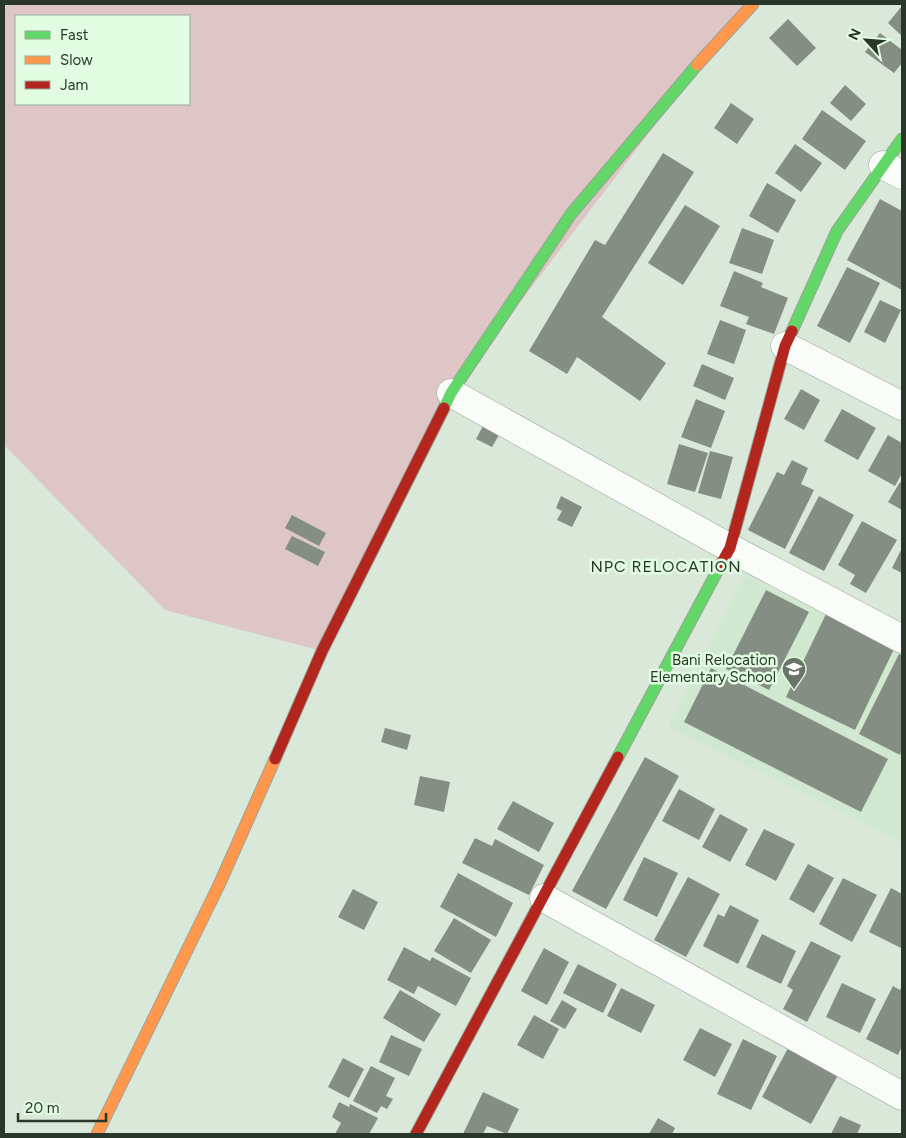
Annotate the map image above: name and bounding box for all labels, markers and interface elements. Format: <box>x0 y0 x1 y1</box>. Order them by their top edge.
legend <box>15 15 190 105</box>
north arrow <box>841 15 891 65</box>
text: Fast <box>60 26 89 44</box>
text: N <box>845 26 865 43</box>
text: Slow <box>60 51 93 69</box>
text: Jam <box>60 76 88 94</box>
district label: NPC RELOCATION <box>590 557 742 576</box>
place label: Bani Relocation Elementary School <box>650 651 776 686</box>
school or university icon: Bani Relocation Elementary School <box>781 656 807 690</box>
scale bar <box>18 1090 105 1122</box>
text: 20 m <box>25 1099 59 1117</box>

